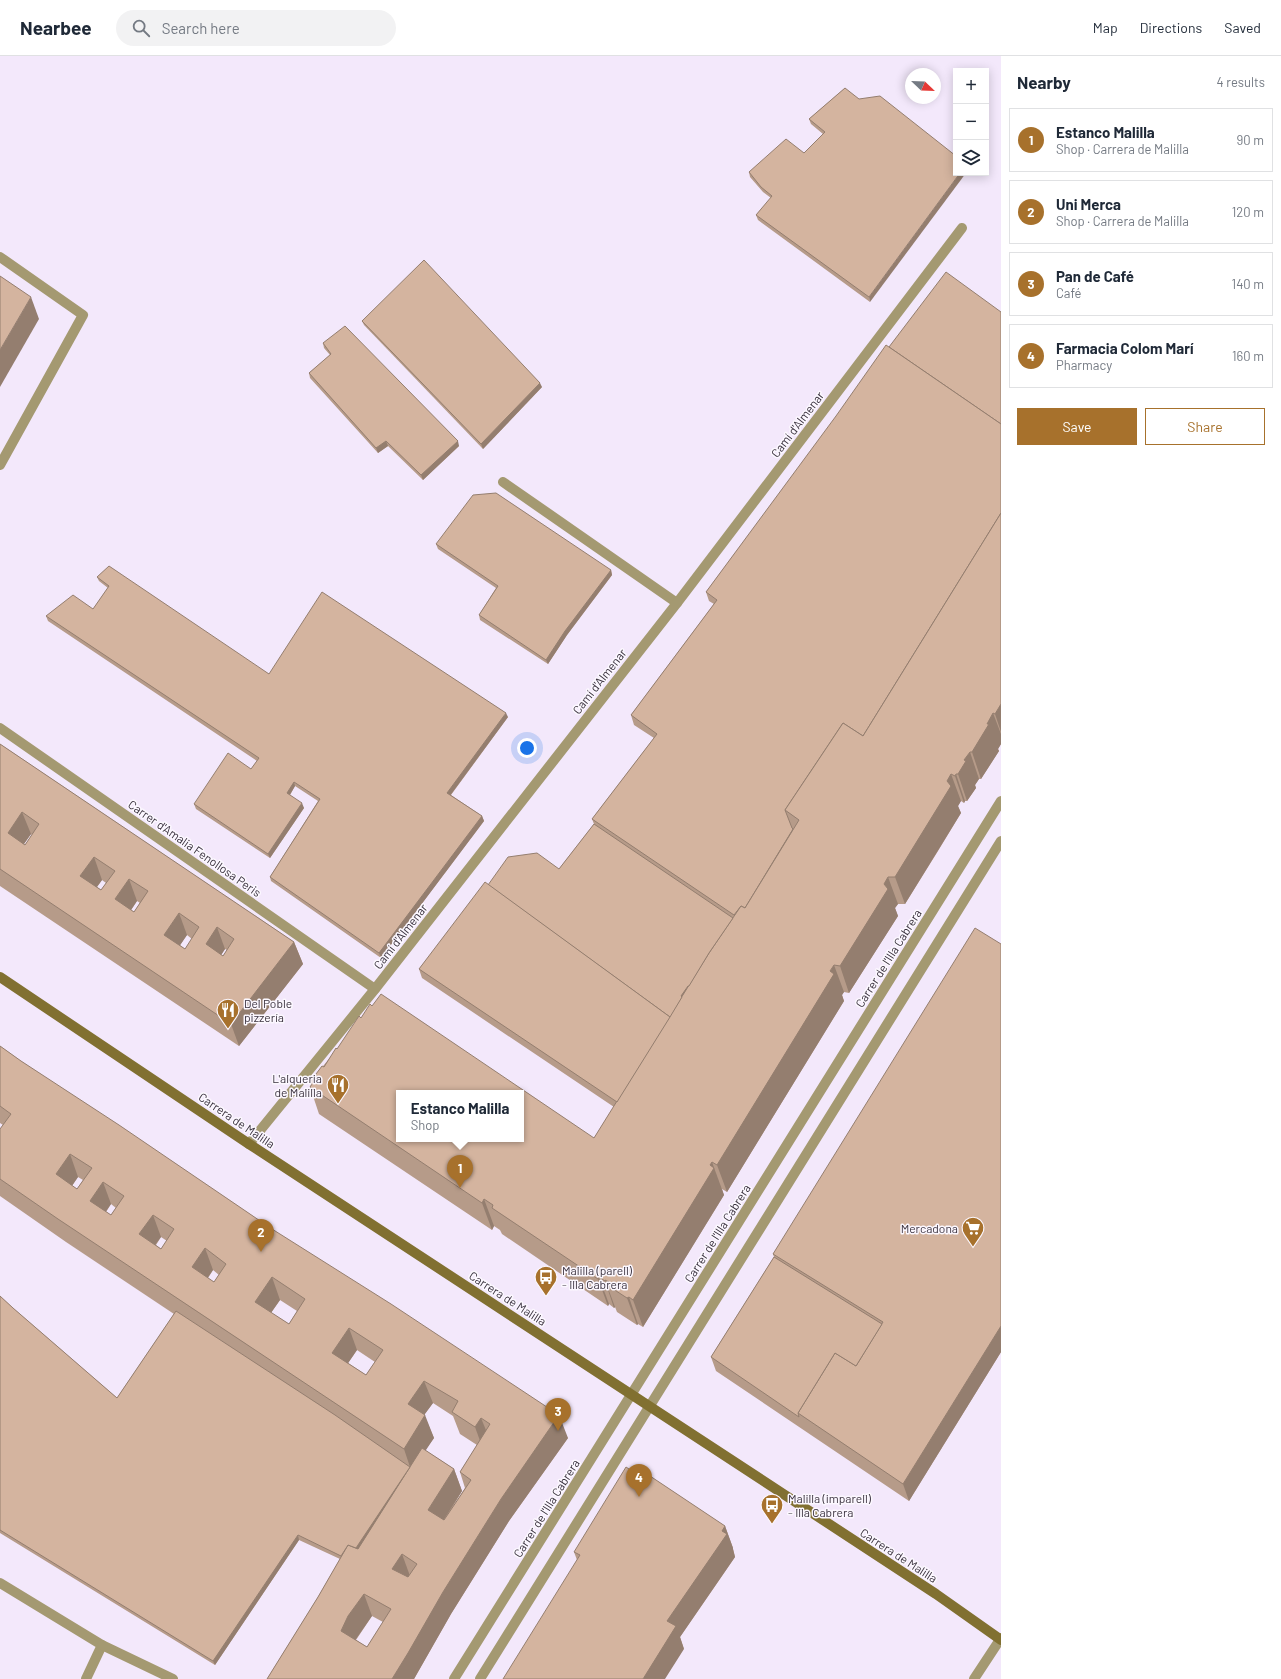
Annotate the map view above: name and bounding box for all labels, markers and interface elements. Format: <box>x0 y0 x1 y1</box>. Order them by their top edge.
search box <box>116 10 396 46</box>
text: Nearbee <box>20 16 92 39</box>
icon: search <box>130 17 152 39</box>
text: Search here <box>162 19 240 37</box>
text: Map <box>1093 19 1118 36</box>
text: Directions <box>1140 19 1202 36</box>
text: Saved <box>1224 19 1261 36</box>
north arrow <box>905 68 941 104</box>
map controls <box>953 68 989 176</box>
button: + <box>953 68 989 104</box>
text: Nearby <box>1017 72 1071 92</box>
text: 4 results <box>1217 74 1265 90</box>
button: − <box>953 104 989 140</box>
text: Estanco Malilla <box>1056 123 1155 141</box>
text: 1 <box>1029 132 1033 148</box>
text: 90 m <box>1237 132 1264 148</box>
button: layers <box>953 140 989 176</box>
text: Shop · Carrera de Malilla <box>1056 141 1189 157</box>
text: Uni Merca <box>1056 195 1121 213</box>
text: 2 <box>1027 204 1035 220</box>
text: 120 m <box>1232 204 1264 220</box>
text: Shop · Carrera de Malilla <box>1056 213 1189 229</box>
text: Pan de Café <box>1056 267 1134 285</box>
text: 3 <box>1027 276 1035 292</box>
text: 140 m <box>1232 276 1264 292</box>
text: Café <box>1056 285 1081 301</box>
text: Farmacia Colom Marí <box>1056 339 1194 357</box>
text: 4 <box>1027 348 1035 364</box>
text: 160 m <box>1232 348 1264 364</box>
text: Pharmacy <box>1056 357 1112 373</box>
street label: Camí d'Almenar <box>768 388 827 460</box>
button: Save <box>1017 408 1137 445</box>
button: Share <box>1145 408 1265 445</box>
street label: Camí d'Almenar <box>569 645 629 716</box>
your location <box>517 738 537 758</box>
street label: Carrer d'Amalia Fenollosa Peris <box>126 797 264 899</box>
street label: Camí d'Almenar <box>370 900 430 971</box>
street label: Carrer de l'Illa Cabrera <box>852 906 924 1010</box>
place label: Del Poble pizzería <box>244 996 292 1024</box>
restaurant icon: Del Poble pizzería <box>215 997 241 1030</box>
place label: L'alqueria de Malilla <box>272 1071 322 1099</box>
restaurant icon: L'alqueria de Malilla <box>325 1072 351 1105</box>
street label: Carrera de Malilla <box>196 1089 278 1151</box>
popup <box>396 1090 524 1142</box>
text: Estanco Malilla <box>411 1099 509 1117</box>
text: Shop <box>411 1117 439 1133</box>
pin: 1 <box>447 1155 473 1188</box>
street label: Carrer de l'Illa Cabrera <box>681 1181 753 1285</box>
supermarket icon: Mercadona <box>960 1215 986 1248</box>
pin: 2 <box>248 1219 274 1252</box>
place label: Mercadona <box>901 1221 958 1235</box>
place label: Malilla (parell) - Illa Cabrera <box>562 1263 633 1291</box>
bus stop icon: Malilla (parell) - Illa Cabrera <box>533 1264 559 1297</box>
street label: Carrera de Malilla <box>467 1268 549 1328</box>
pin: 3 <box>545 1398 571 1431</box>
street label: Carrer de l'Illa Cabrera <box>510 1456 582 1560</box>
pin: 4 <box>626 1464 652 1497</box>
place label: Malilla (imparell) - Illa Cabrera <box>788 1491 872 1519</box>
bus stop icon: Malilla (imparell) - Illa Cabrera <box>759 1492 785 1525</box>
street label: Carrera de Malilla <box>858 1525 940 1585</box>

